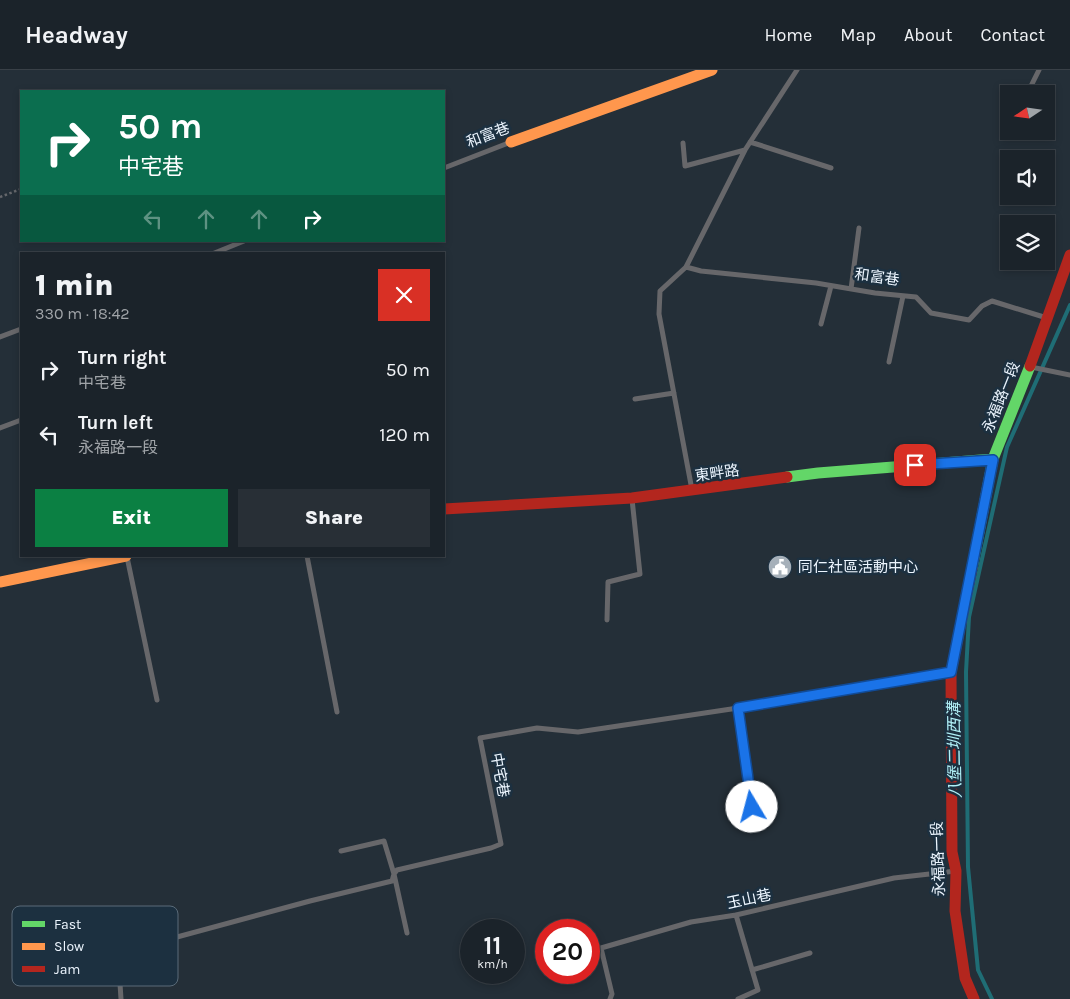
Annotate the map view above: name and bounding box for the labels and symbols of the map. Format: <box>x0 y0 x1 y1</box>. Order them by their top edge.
north arrow <box>1000 85 1055 140</box>
street label: 和富巷 <box>464 119 512 151</box>
street label: 和富巷 <box>853 265 901 289</box>
street label: 永福路一段 <box>979 359 1023 435</box>
pin <box>894 444 936 486</box>
street label: 東畔路 <box>693 461 741 485</box>
public building icon: 同仁社區活動中心 <box>767 554 793 580</box>
place label: 同仁社區活動中心 <box>798 558 918 576</box>
water label: 八堡二圳西溝 <box>944 700 965 798</box>
street label: 中宅巷 <box>487 751 513 799</box>
position arrow <box>725 780 777 832</box>
street label: 永福路一段 <box>928 821 948 897</box>
street label: 玉山巷 <box>725 886 773 912</box>
legend <box>12 906 178 986</box>
text: Fast <box>54 916 81 933</box>
speed limit sign: 20 <box>535 919 600 984</box>
text: Slow <box>54 938 84 955</box>
text: Jam <box>54 961 80 978</box>

